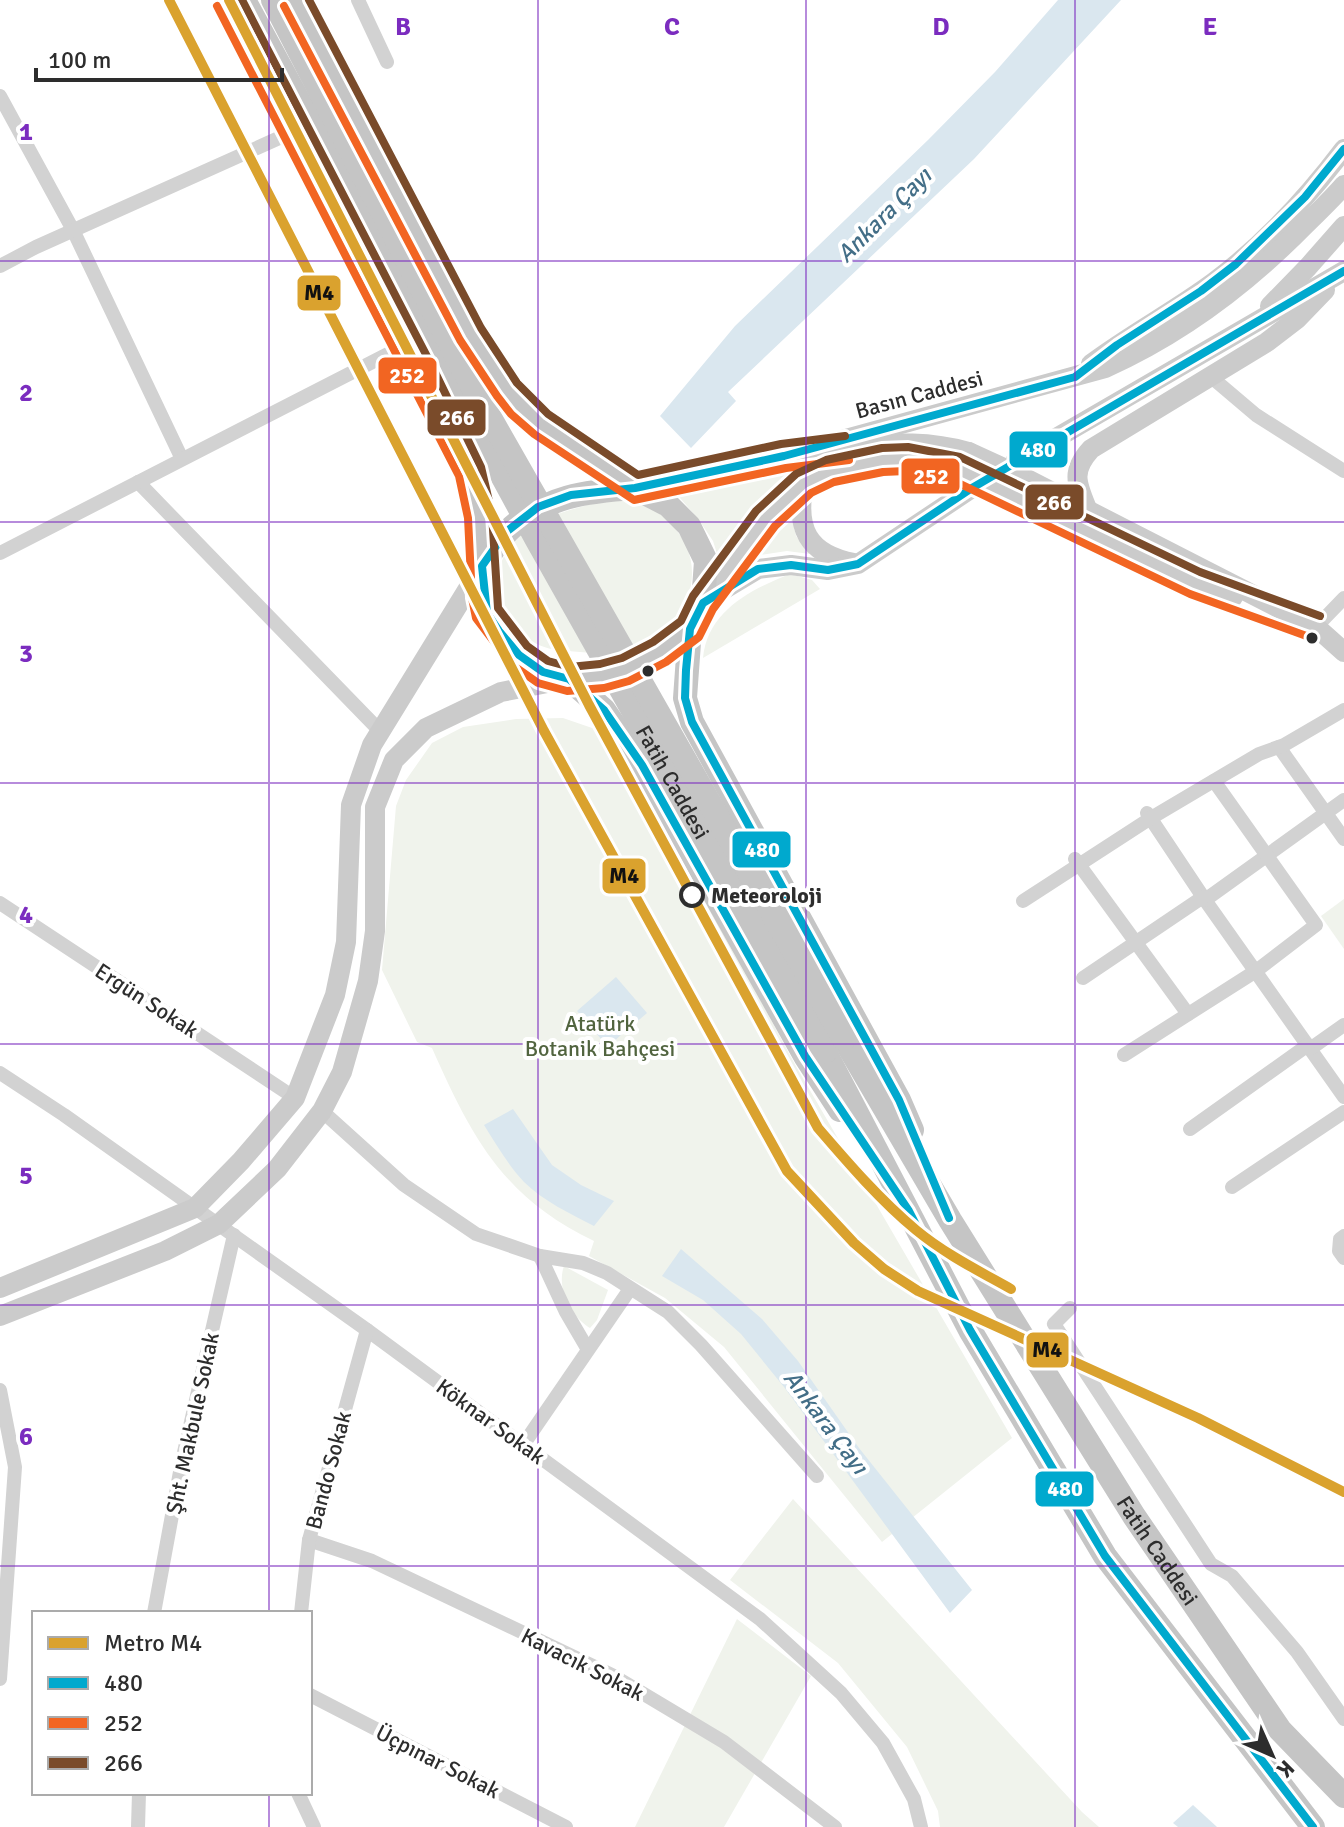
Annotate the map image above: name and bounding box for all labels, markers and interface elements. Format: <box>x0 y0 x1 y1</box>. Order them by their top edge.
text: B <box>395 11 411 43</box>
text: C <box>664 11 680 43</box>
text: D <box>932 11 950 43</box>
text: E <box>1203 11 1217 43</box>
scale bar <box>36 32 282 82</box>
text: 100 m <box>48 45 111 75</box>
text: 1 <box>19 116 33 148</box>
water label: Ankara Çayı <box>830 160 939 269</box>
line badge: M4 <box>296 274 342 312</box>
text: M4 <box>304 279 334 306</box>
line badge: 252 <box>377 356 438 395</box>
text: 252 <box>389 362 425 389</box>
street label: Basın Caddesi <box>852 364 986 424</box>
text: 2 <box>19 377 33 409</box>
line badge: 266 <box>426 398 487 437</box>
text: 266 <box>439 404 475 431</box>
line badge: 480 <box>1008 430 1069 469</box>
text: 480 <box>1020 436 1056 463</box>
line badge: 252 <box>900 457 961 495</box>
text: 252 <box>913 463 949 490</box>
line badge: 266 <box>1024 483 1085 521</box>
text: 266 <box>1036 489 1072 516</box>
unlabelled marker <box>1304 630 1320 646</box>
text: 3 <box>19 638 33 670</box>
unlabelled marker <box>640 663 656 679</box>
street label: Fatih Caddesi <box>630 720 715 844</box>
line badge: 480 <box>731 830 792 869</box>
text: 480 <box>744 836 780 863</box>
line badge: M4 <box>601 857 647 895</box>
text: M4 <box>609 862 639 889</box>
place label: Meteoroloji <box>711 882 822 909</box>
marker: Meteoroloji <box>680 883 704 907</box>
text: 4 <box>19 899 33 931</box>
street label: Ergün Sokak <box>90 957 203 1044</box>
park label: Atatürk Botanik Bahçesi <box>525 1010 675 1062</box>
text: 5 <box>19 1160 33 1192</box>
street label: Şht. Makbule Sokak <box>160 1330 225 1516</box>
line badge: M4 <box>1025 1331 1070 1369</box>
text: M4 <box>1032 1336 1062 1363</box>
water label: Ankara Çayı <box>777 1364 876 1481</box>
street label: Köknar Sokak <box>431 1373 551 1470</box>
street label: Bando Sokak <box>300 1408 357 1532</box>
text: 6 <box>19 1421 33 1453</box>
line badge: 480 <box>1034 1470 1095 1508</box>
text: 480 <box>1047 1475 1083 1502</box>
street label: Fatih Caddesi <box>1111 1491 1204 1611</box>
legend <box>32 1611 312 1795</box>
street label: Kavacık Sokak <box>517 1622 649 1707</box>
text: Metro M4 <box>104 1628 202 1658</box>
text: 480 <box>104 1668 143 1698</box>
text: 252 <box>104 1708 143 1738</box>
north arrow <box>1232 1715 1312 1795</box>
street label: Üçpınar Sokak <box>371 1719 504 1804</box>
text: 266 <box>104 1748 143 1778</box>
text: K <box>1271 1754 1300 1783</box>

